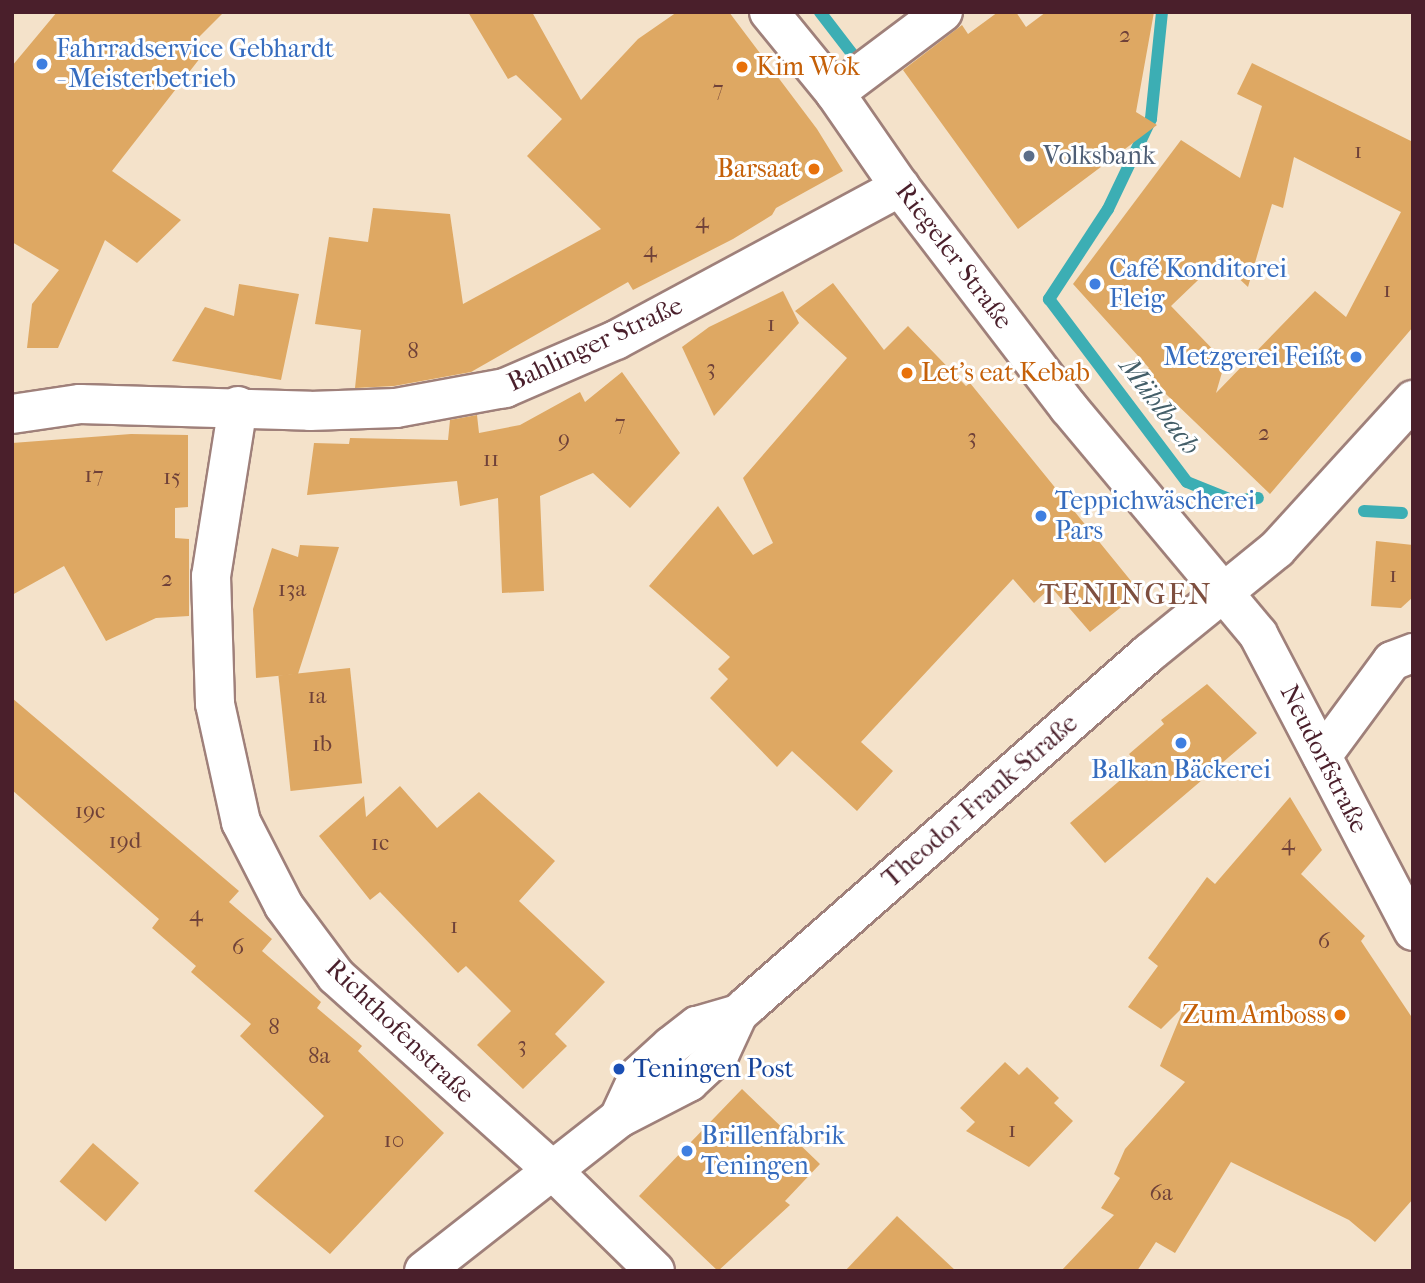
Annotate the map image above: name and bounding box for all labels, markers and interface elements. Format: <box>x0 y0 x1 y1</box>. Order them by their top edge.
house number: 2 <box>1119 21 1131 49</box>
place label: Fahrradservice Gebhardt - Meisterbetrieb <box>56 33 334 94</box>
place label: Kim Wok <box>756 51 860 83</box>
marker: Fahrradservice Gebhardt - Meisterbetrieb <box>34 56 50 72</box>
marker: Kim Wok <box>734 59 750 75</box>
house number: 7 <box>712 75 724 103</box>
house number: 1 <box>1354 137 1362 165</box>
place label: Volksbank <box>1043 140 1156 172</box>
marker: Volksbank <box>1021 148 1037 164</box>
place label: Barsaat <box>717 153 800 185</box>
marker: Barsaat <box>806 161 822 177</box>
street label: Riegeler Straße <box>889 177 1019 335</box>
house number: 4 <box>695 207 709 235</box>
house number: 4 <box>643 236 657 264</box>
place label: Café Konditorei Fleig <box>1109 253 1287 314</box>
marker: Café Konditorei Fleig <box>1087 276 1103 292</box>
house number: 1 <box>1383 276 1391 304</box>
street label: Bahlinger Straße <box>502 290 688 398</box>
house number: 1 <box>767 310 775 338</box>
house number: 8 <box>407 337 419 365</box>
place label: Metzgerei Feißt <box>1163 341 1342 373</box>
marker: Metzgerei Feißt <box>1348 349 1364 365</box>
water label: Mühlbach <box>1112 351 1208 461</box>
house number: 3 <box>706 354 716 382</box>
place label: Let's eat Kebab <box>921 357 1090 389</box>
marker: Let's eat Kebab <box>899 365 915 381</box>
house number: 7 <box>614 409 626 437</box>
house number: 2 <box>1258 419 1270 447</box>
house number: 3 <box>967 423 977 451</box>
house number: 9 <box>558 425 570 453</box>
house number: 11 <box>483 445 499 473</box>
house number: 17 <box>84 461 104 489</box>
house number: 15 <box>163 463 181 491</box>
place label: Teppichwäscherei Pars <box>1055 485 1255 546</box>
marker: Teppichwäscherei Pars <box>1033 508 1049 524</box>
house number: 1 <box>1389 561 1397 589</box>
house number: 2 <box>161 565 173 593</box>
house number: 13a <box>278 575 306 603</box>
district label: TENINGEN <box>1040 577 1212 613</box>
street label: Neudorfstraße <box>1273 680 1375 838</box>
house number: 1a <box>308 682 326 710</box>
street label: Theodor-Frank-Straße <box>876 708 1084 894</box>
house number: 1b <box>312 730 332 758</box>
marker: Balkan Bäckerei <box>1173 735 1189 751</box>
place label: Balkan Bäckerei <box>1091 754 1271 786</box>
house number: 19c <box>75 797 105 825</box>
house number: 19d <box>109 827 141 855</box>
house number: 1c <box>371 829 389 857</box>
house number: 4 <box>1281 829 1295 857</box>
house number: 4 <box>189 900 203 928</box>
house number: 1 <box>450 912 458 940</box>
house number: 6 <box>1318 927 1330 955</box>
house number: 6 <box>232 933 244 961</box>
street label: Richthofenstraße <box>319 952 481 1110</box>
place label: Zum Amboss <box>1182 999 1326 1031</box>
marker: Zum Amboss <box>1332 1007 1348 1023</box>
house number: 8 <box>268 1013 280 1041</box>
house number: 3 <box>517 1031 527 1059</box>
house number: 8a <box>308 1042 330 1070</box>
place label: Teningen Post <box>633 1053 794 1085</box>
marker: Teningen Post <box>611 1061 627 1077</box>
house number: 1 <box>1008 1116 1016 1144</box>
place label: Brillenfabrik Teningen <box>701 1120 845 1182</box>
house number: 10 <box>384 1126 404 1154</box>
marker: Brillenfabrik Teningen <box>679 1143 695 1159</box>
house number: 6a <box>1149 1179 1173 1207</box>

